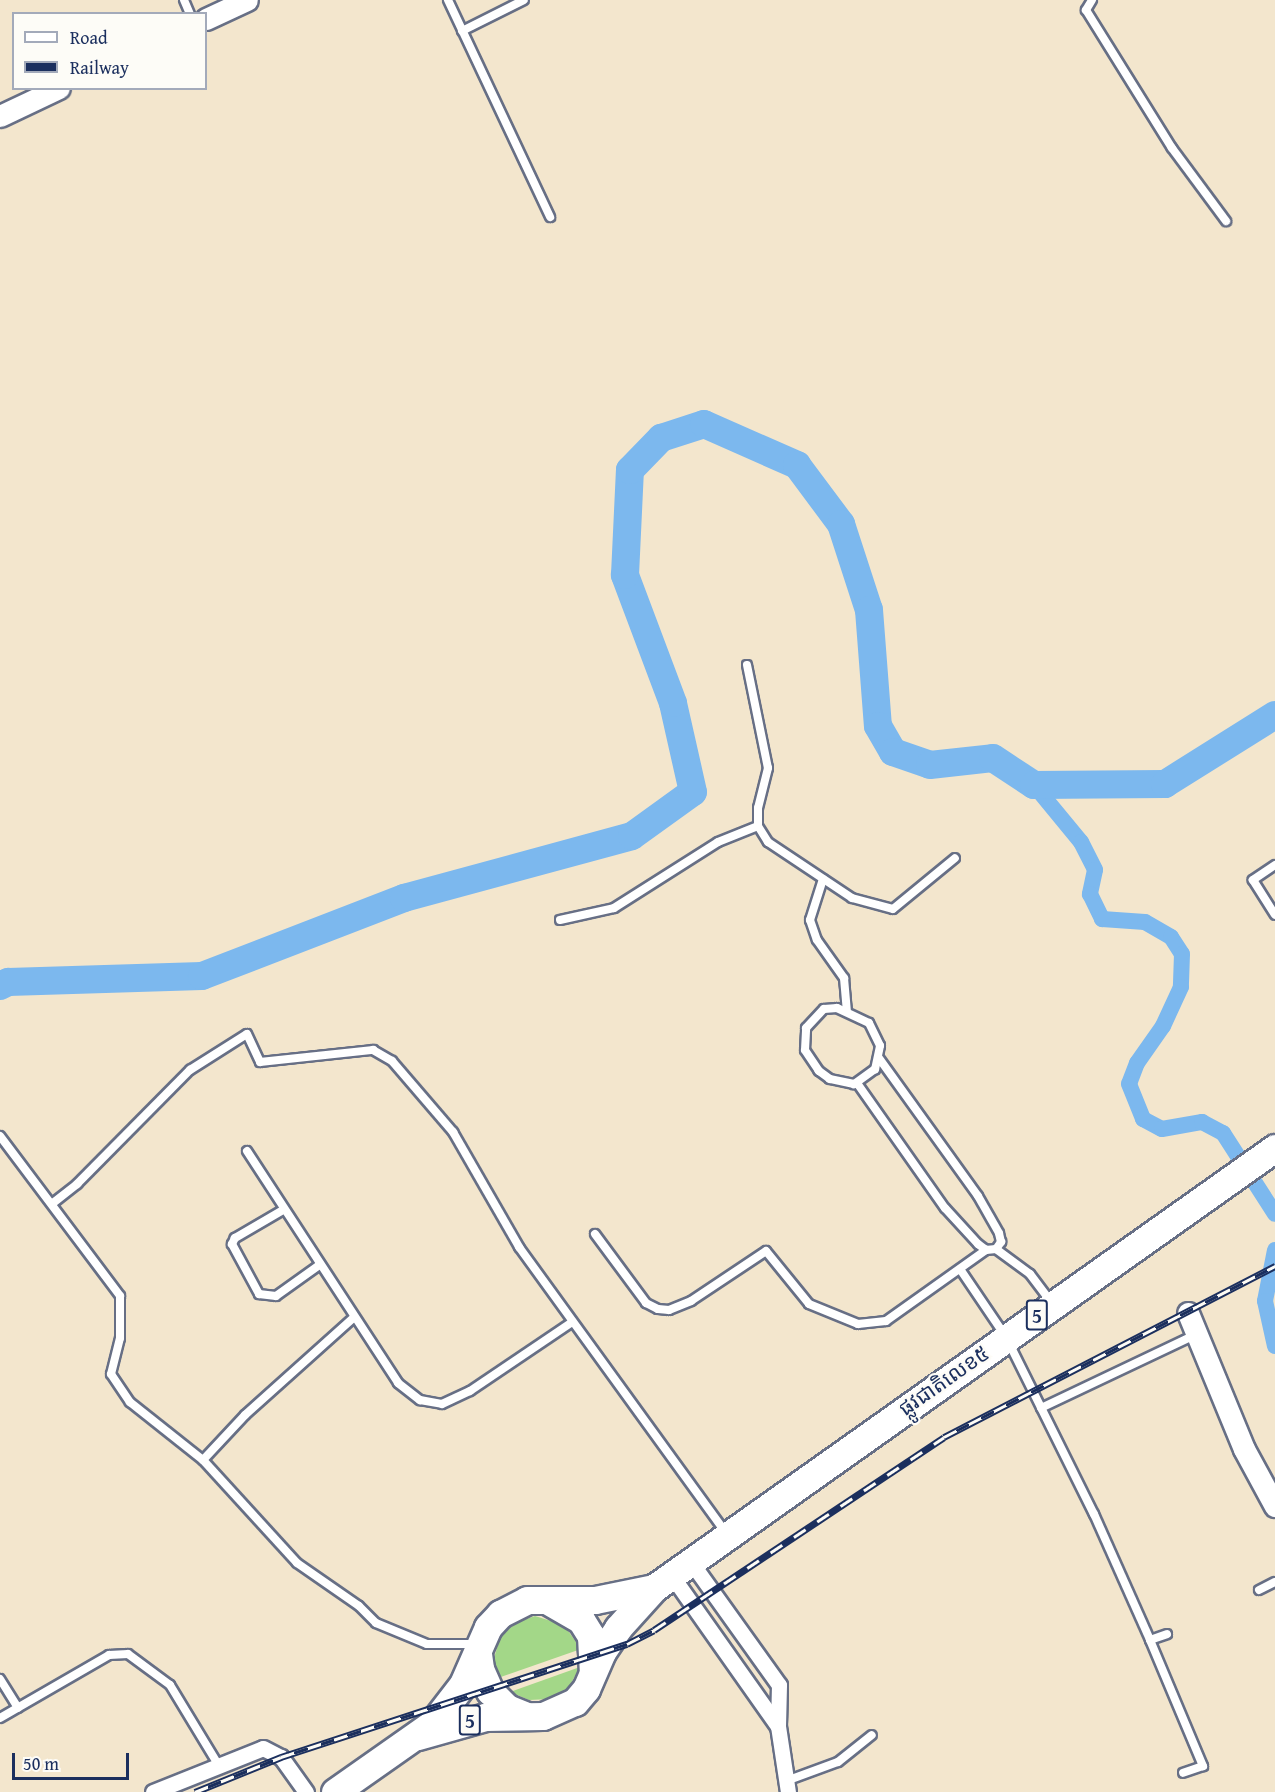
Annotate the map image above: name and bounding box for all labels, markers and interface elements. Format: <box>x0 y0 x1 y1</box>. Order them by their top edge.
legend <box>12 12 207 90</box>
text: Road <box>70 24 108 51</box>
text: Railway <box>70 54 129 81</box>
road number: 5 <box>1025 1298 1049 1332</box>
street label: ផ្លូវជាតិលេខ៥ <box>894 1341 994 1421</box>
road number: 5 <box>458 1703 482 1737</box>
scale bar <box>15 1741 132 1779</box>
text: 50 m <box>23 1750 59 1777</box>

